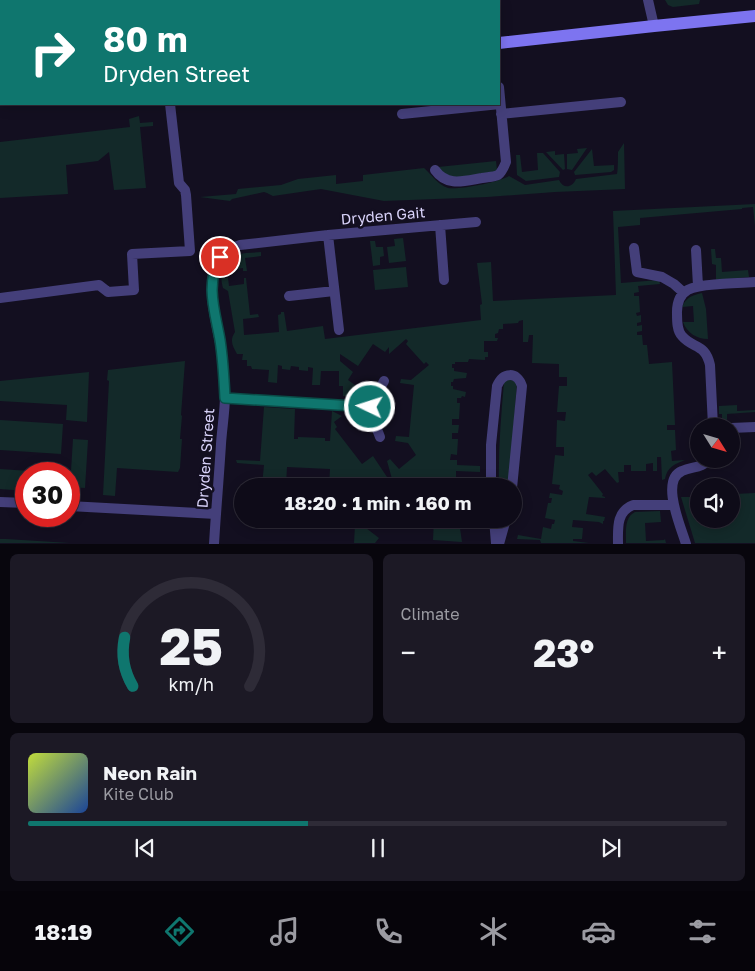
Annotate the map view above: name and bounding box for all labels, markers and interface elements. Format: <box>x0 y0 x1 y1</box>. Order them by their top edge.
text: 80 m <box>103 18 188 60</box>
icon: right <box>20 20 85 85</box>
text: Dryden Street <box>103 60 250 87</box>
street label: Dryden Gait <box>340 202 426 228</box>
pin <box>199 236 241 278</box>
icon: arrive <box>206 243 234 271</box>
position arrow <box>343 380 395 432</box>
street label: Dryden Street <box>193 407 217 509</box>
north arrow <box>690 418 740 468</box>
map controls <box>690 418 740 528</box>
speed limit sign: 30 <box>15 462 80 527</box>
button: sound <box>690 478 740 528</box>
text: 18:20 · 1 min · 160 m <box>285 491 471 514</box>
text: Climate <box>401 604 460 624</box>
text: 25 <box>160 614 223 676</box>
text: 23° <box>533 630 594 675</box>
text: − <box>401 636 416 669</box>
text: + <box>712 636 727 669</box>
text: km/h <box>169 673 214 695</box>
text: Neon Rain <box>103 761 197 784</box>
text: Kite Club <box>103 784 174 804</box>
icon: previous <box>131 834 159 862</box>
icon: pause <box>364 834 392 862</box>
icon: next <box>597 834 625 862</box>
icon: directions <box>162 914 197 949</box>
icon: music <box>267 914 302 949</box>
icon: phone <box>371 914 406 949</box>
icon: climate <box>476 914 511 949</box>
icon: car <box>581 914 616 949</box>
icon: filters <box>685 914 720 949</box>
text: 18:19 <box>35 918 93 945</box>

